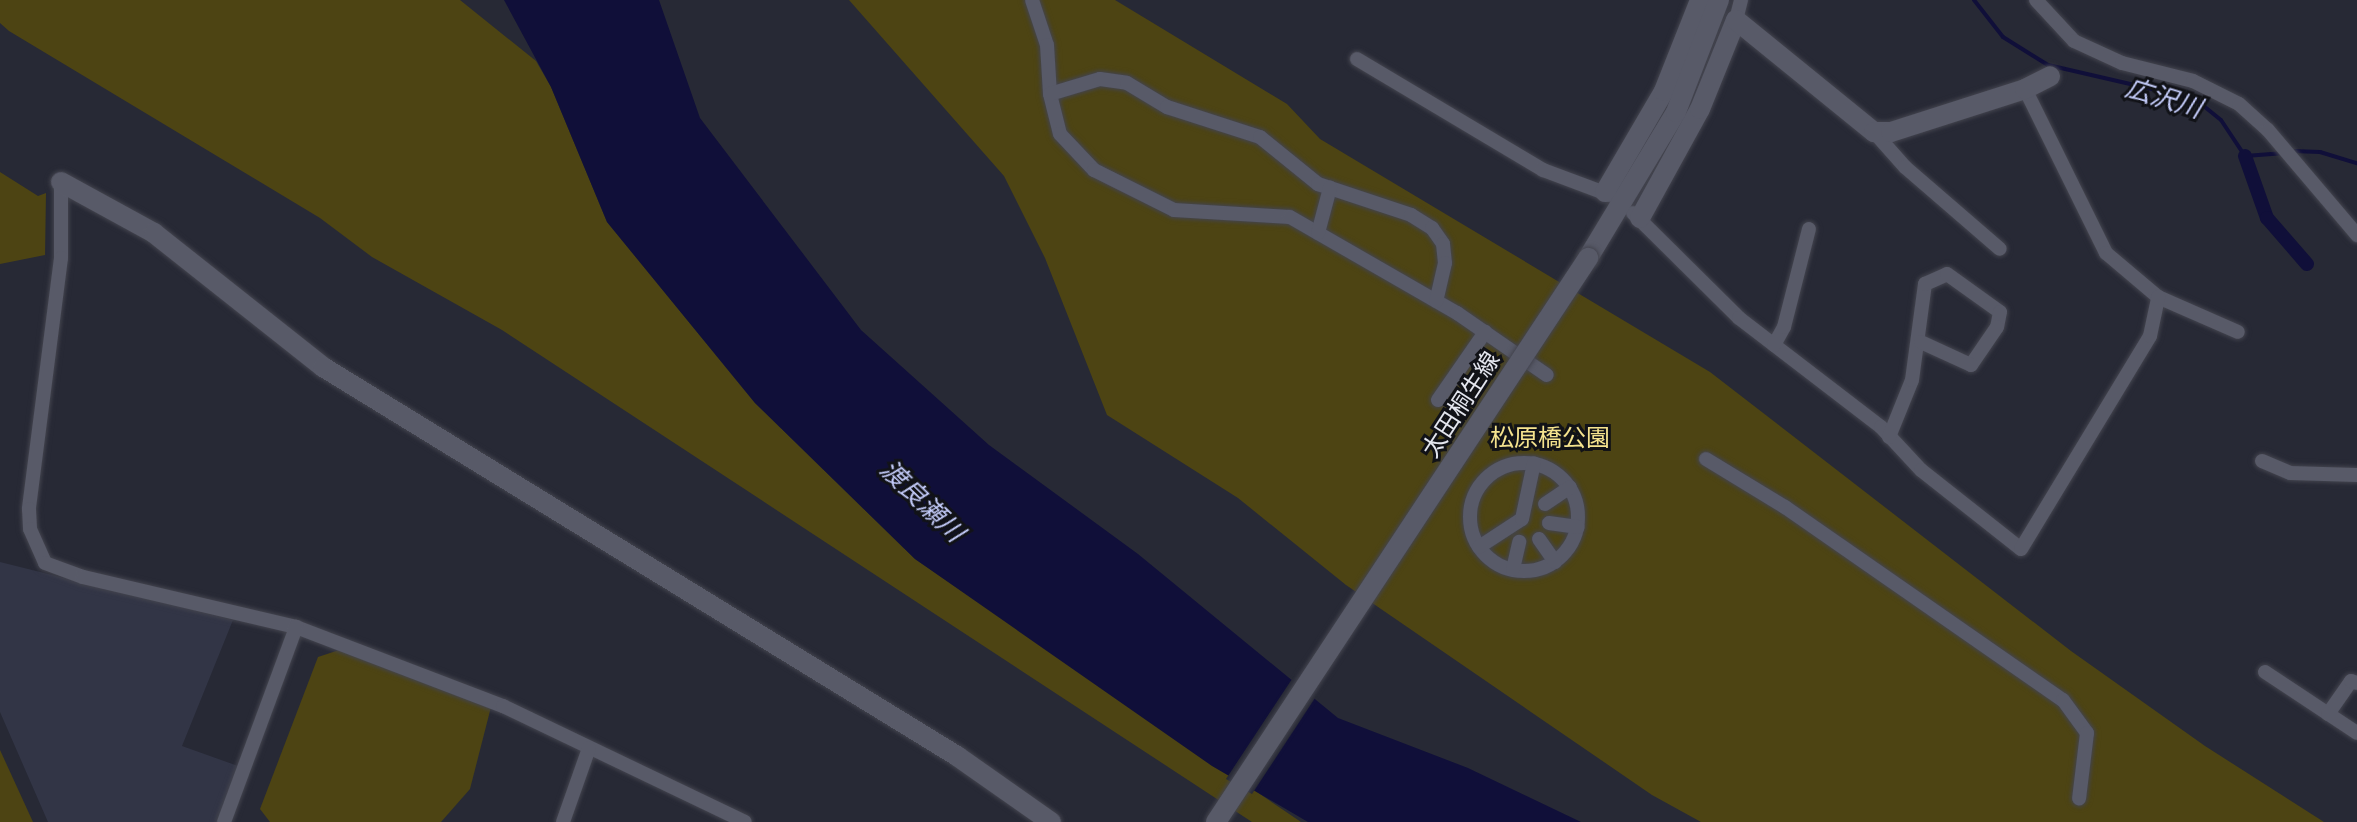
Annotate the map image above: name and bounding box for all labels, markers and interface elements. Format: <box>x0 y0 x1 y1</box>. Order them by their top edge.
water label: 広沢川 <box>2122 71 2206 123</box>
street label: 太田桐生線 <box>1415 346 1505 462</box>
park label: 松原橋公園 <box>1490 423 1610 451</box>
water label: 渡良瀬川 <box>875 453 971 547</box>

